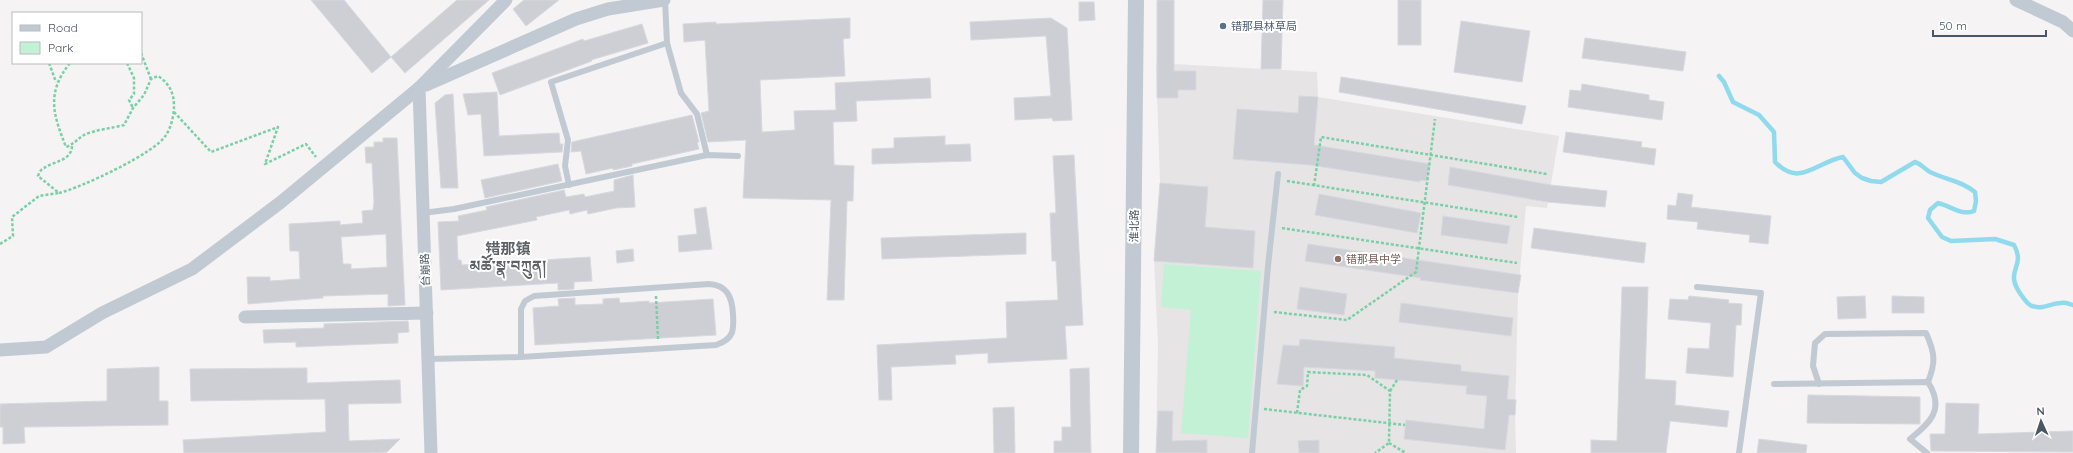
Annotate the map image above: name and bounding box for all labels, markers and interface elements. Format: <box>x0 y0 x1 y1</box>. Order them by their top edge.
legend <box>12 12 142 64</box>
scale bar <box>1933 12 2046 38</box>
text: 50 m <box>1939 18 1967 33</box>
place label: 错那县林草局 <box>1231 19 1297 33</box>
text: Road <box>48 20 78 35</box>
marker: 错那县林草局 <box>1218 21 1228 31</box>
text: Park <box>48 40 73 55</box>
street label: 淮北路 <box>1127 209 1141 243</box>
district label: 错那镇 མཚོ་སྣ་བཀྲུན། <box>470 239 546 279</box>
place label: 错那县中学 <box>1346 252 1401 266</box>
street label: 台崩路 <box>417 253 433 287</box>
marker: 错那县中学 <box>1333 254 1343 264</box>
north arrow <box>2021 401 2061 441</box>
text: N <box>2036 404 2045 418</box>

